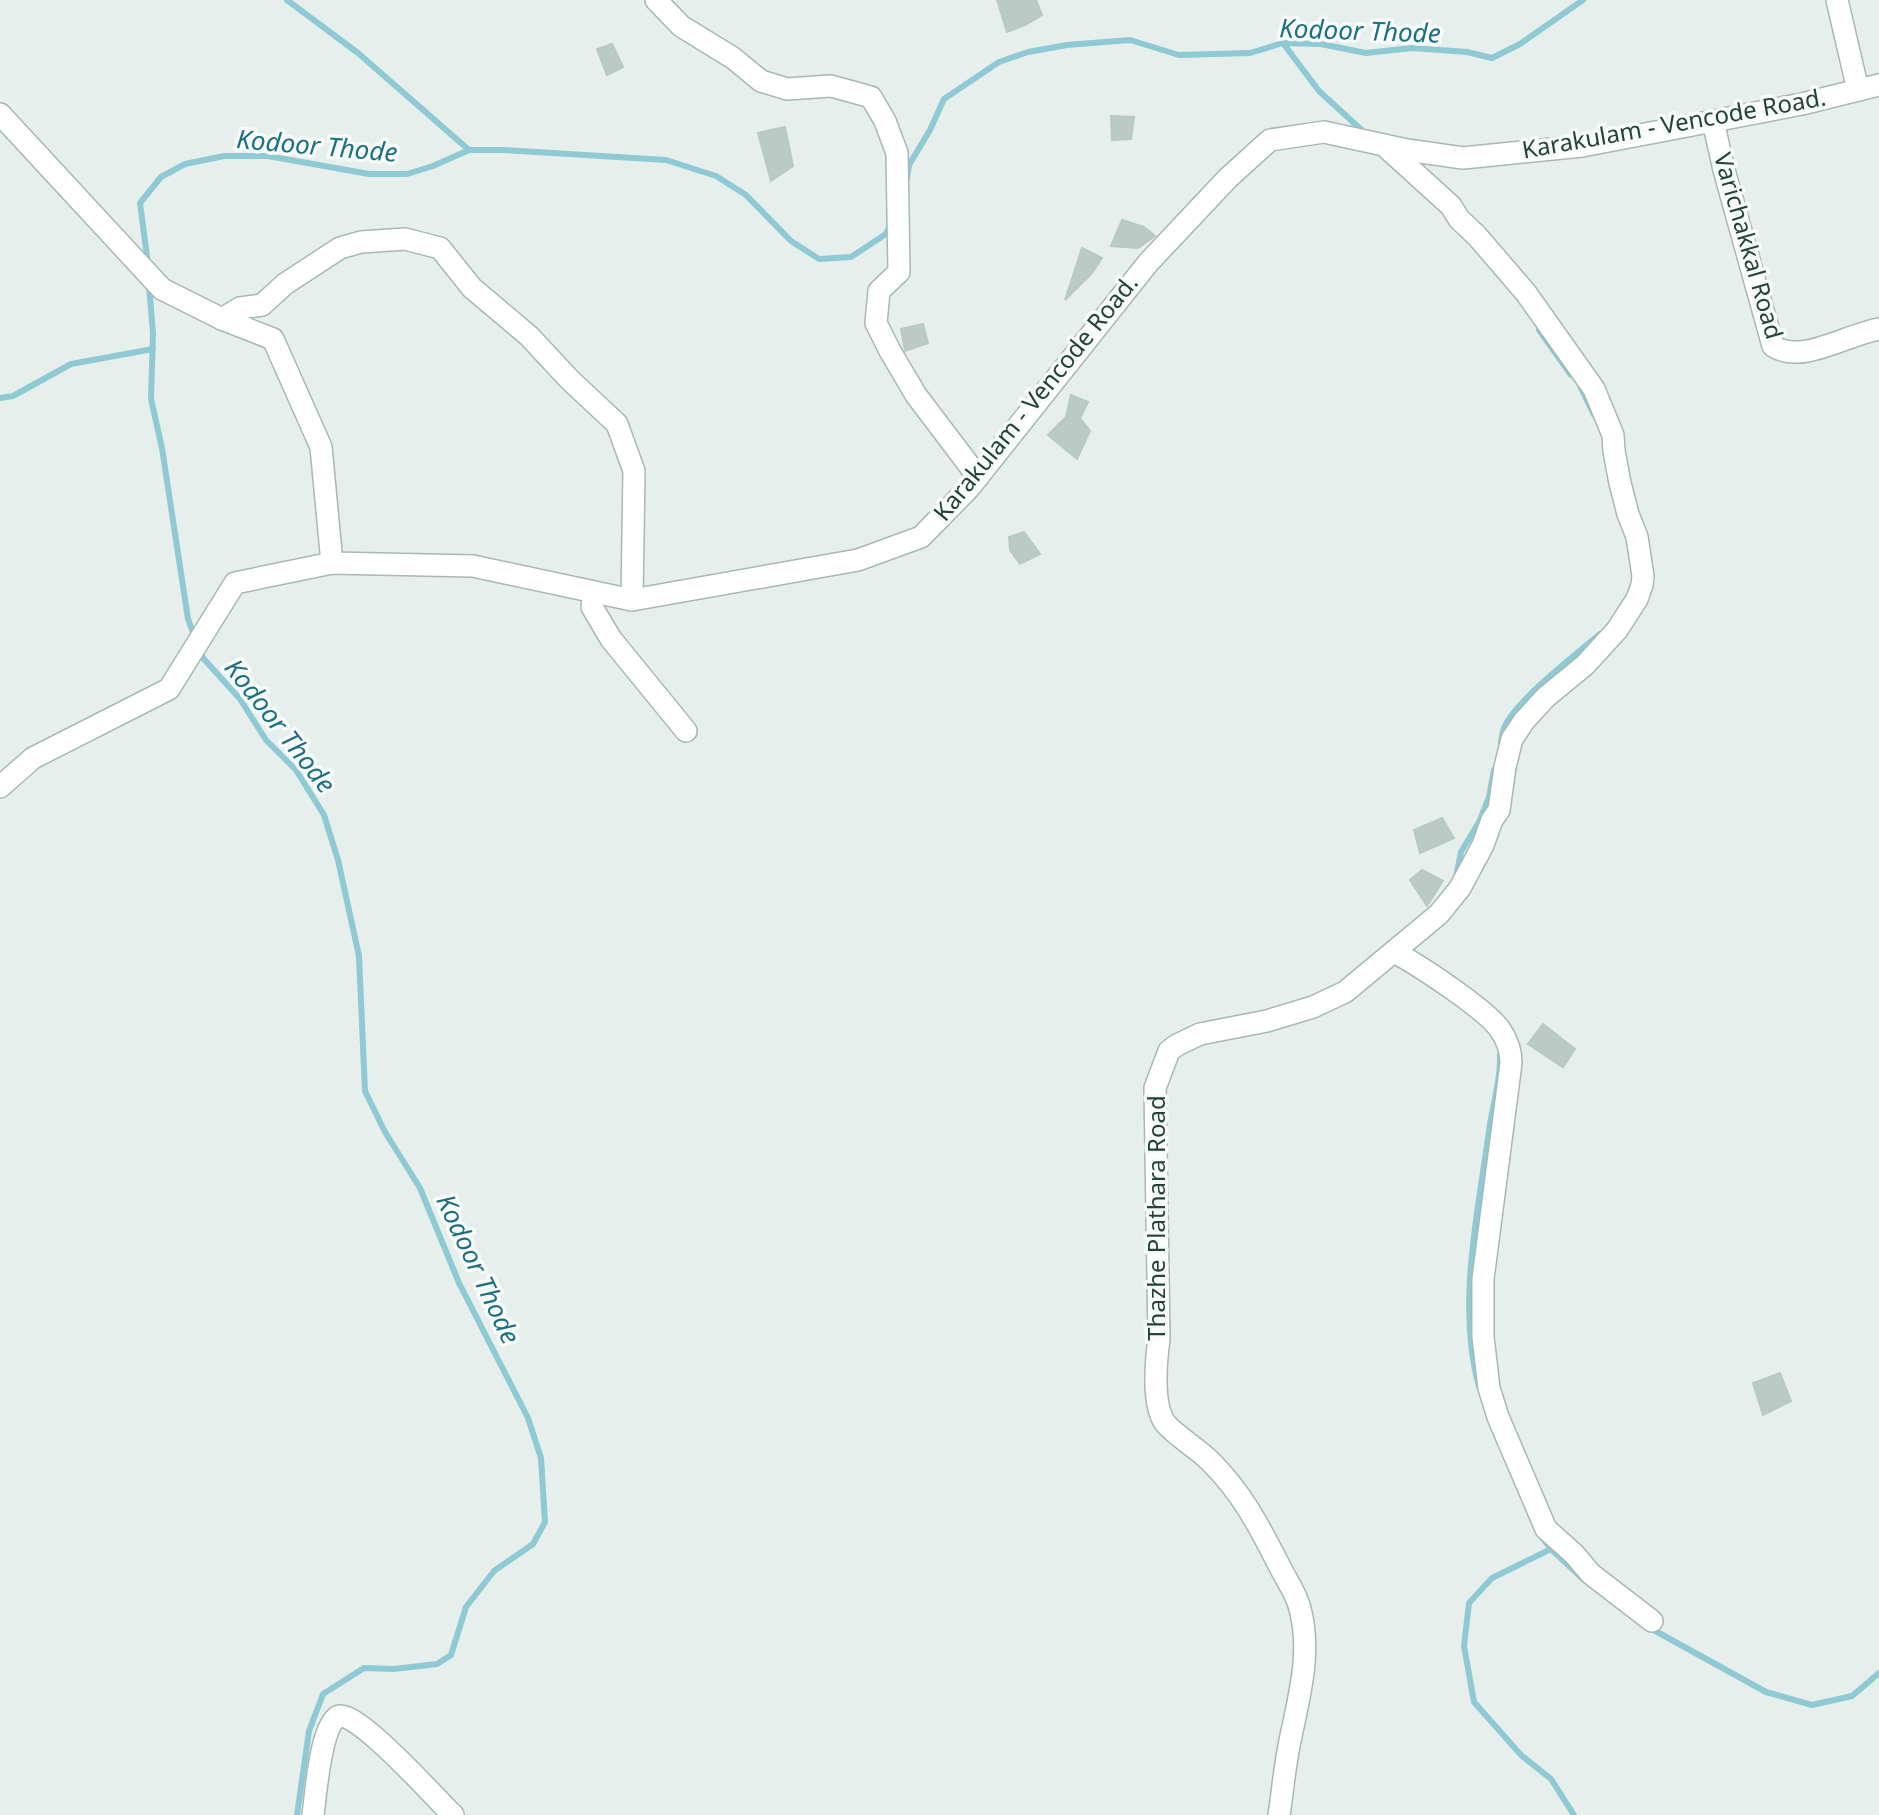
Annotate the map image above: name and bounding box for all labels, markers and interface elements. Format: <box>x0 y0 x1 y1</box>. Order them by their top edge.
water label: Kodoor Thode <box>1279 9 1441 51</box>
street label: Karakulam - Vencode Road. <box>1519 80 1828 166</box>
water label: Kodoor Thode <box>235 120 399 170</box>
street label: Varichakkal Road <box>1707 149 1792 343</box>
street label: Karakulam - Vencode Road. <box>925 267 1145 527</box>
water label: Kodoor Thode <box>217 651 345 800</box>
street label: Thazhe Plathara Road <box>1139 1095 1172 1341</box>
water label: Kodoor Thode <box>428 1188 529 1349</box>

